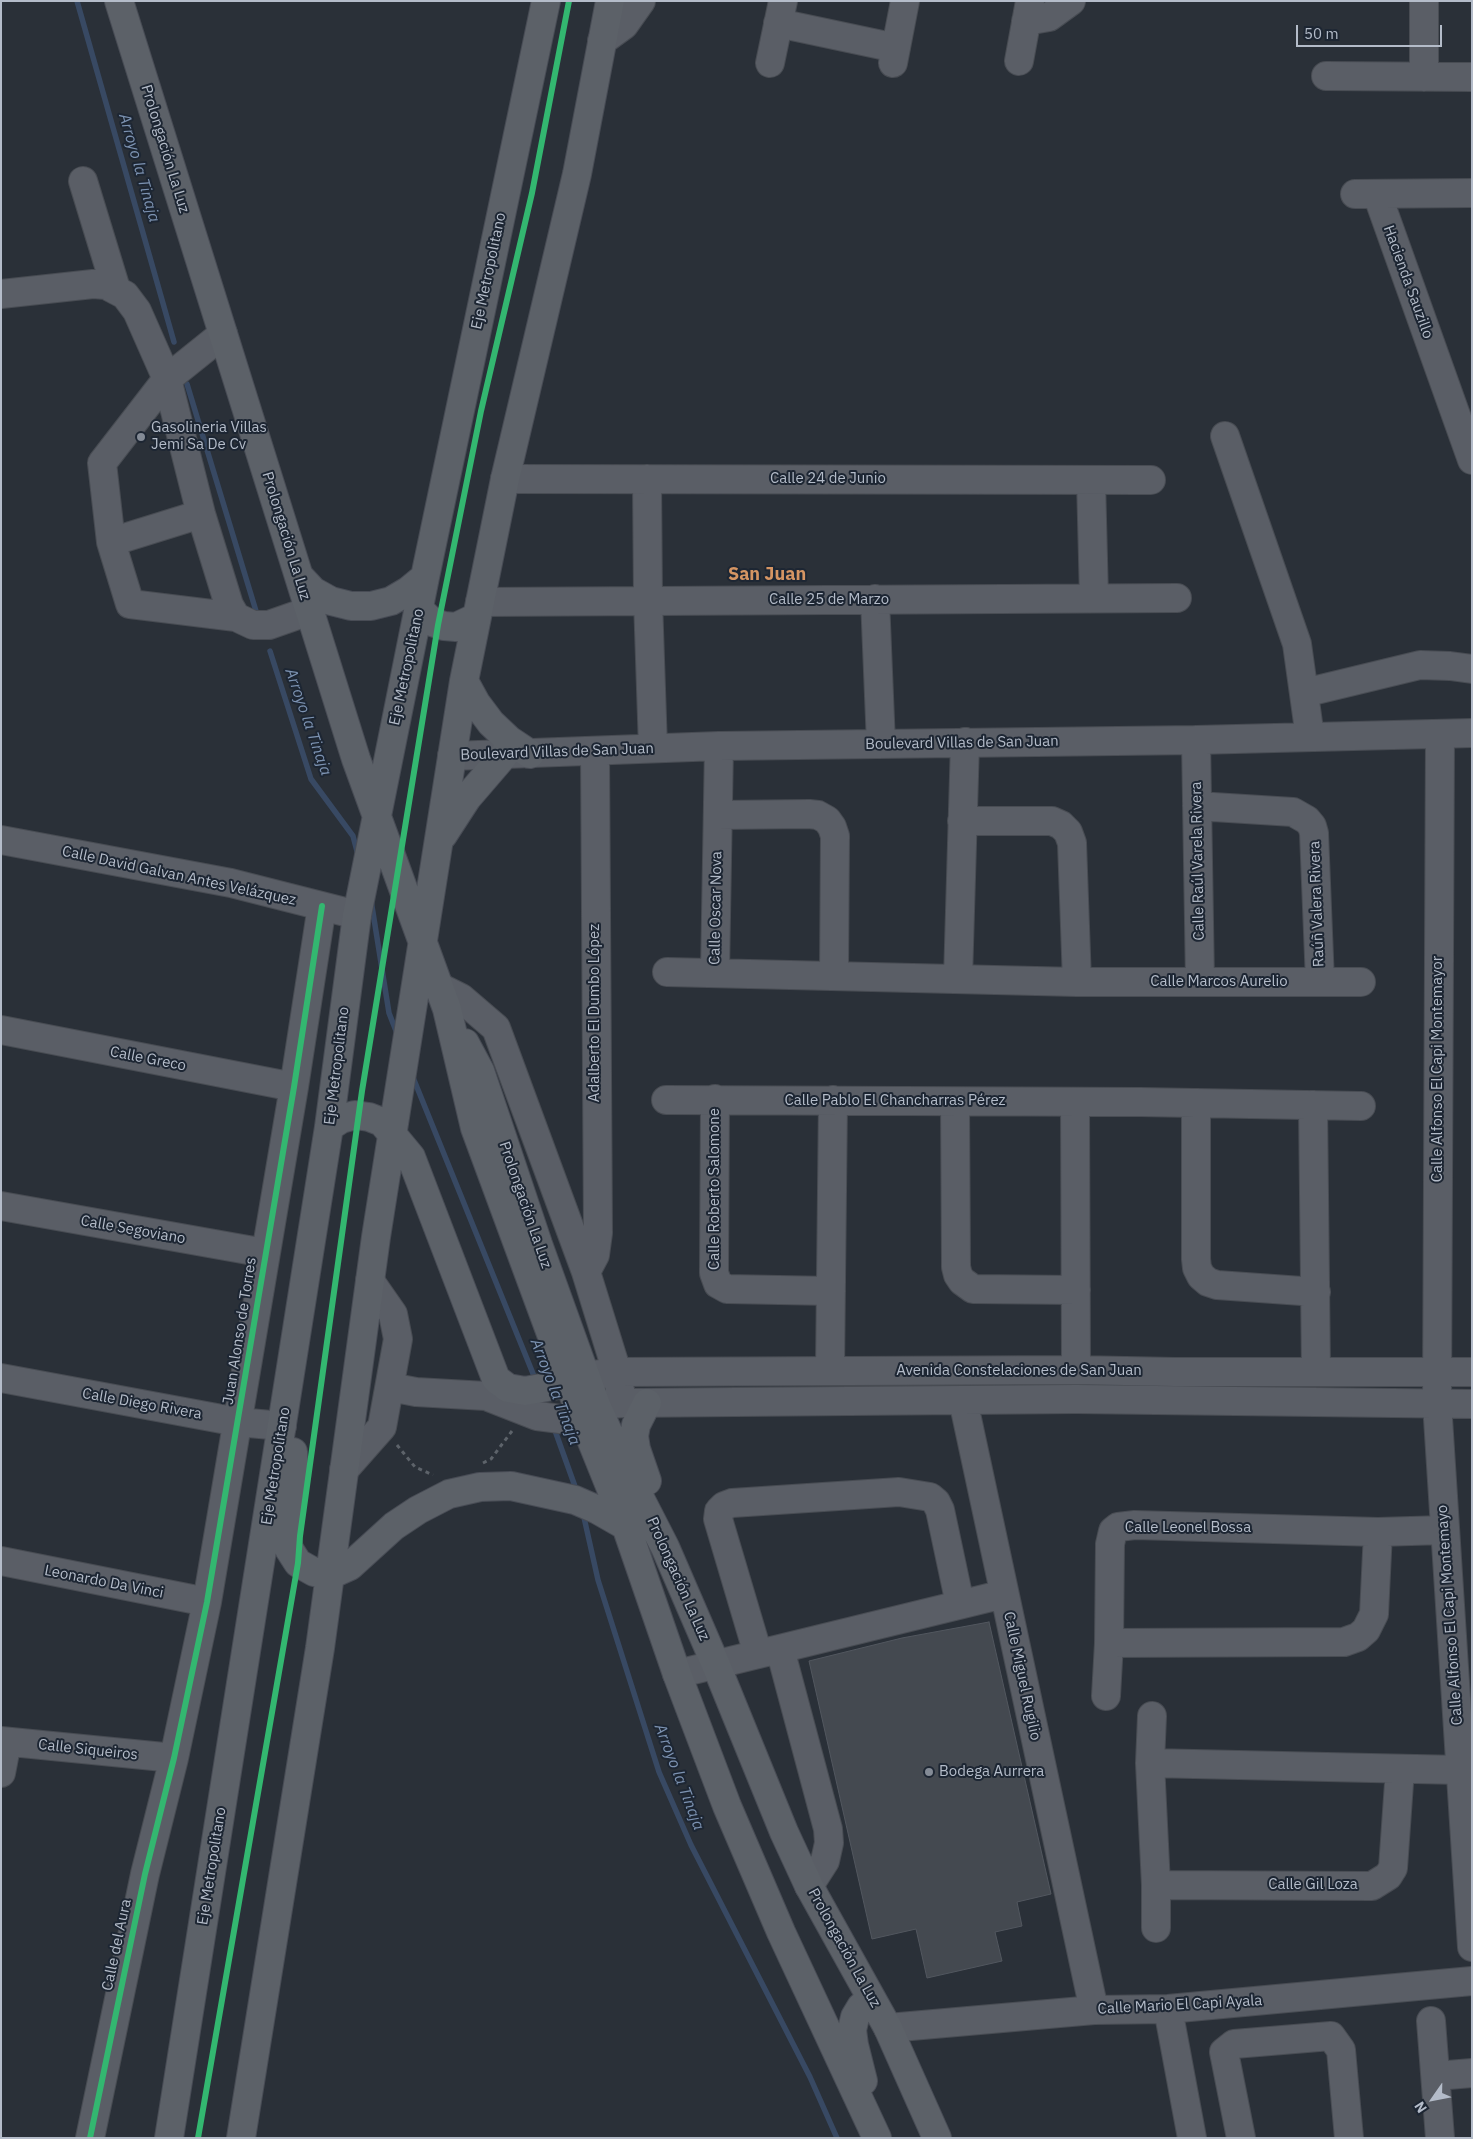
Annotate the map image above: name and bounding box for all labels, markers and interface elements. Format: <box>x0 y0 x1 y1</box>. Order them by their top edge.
scale bar <box>1298 15 1444 47</box>
text: 50 m <box>1304 24 1339 43</box>
street label: Prolongación La Luz <box>137 83 193 215</box>
water label: Arroyo la Tinaja <box>114 111 164 225</box>
street label: Eje Metropolitano <box>468 211 510 331</box>
street label: Hacienda Sauzillo <box>1379 223 1437 341</box>
place label: Gasolineria Villas Jemi Sa De Cv <box>151 419 267 454</box>
marker: Gasolineria Villas Jemi Sa De Cv <box>135 431 147 443</box>
street label: Prolongación La Luz <box>258 470 314 602</box>
street label: Calle 24 de Junio <box>770 470 886 488</box>
district label: San Juan <box>728 564 806 586</box>
street label: Calle 25 de Marzo <box>769 591 889 609</box>
street label: Eje Metropolitano <box>386 607 428 727</box>
water label: Arroyo la Tinaja <box>281 666 335 778</box>
street label: Boulevard Villas de San Juan <box>865 732 1059 754</box>
street label: Boulevard Villas de San Juan <box>460 740 654 764</box>
street label: Calle Raúl Varela Rivera <box>1188 781 1208 941</box>
street label: Raúñ Valera Rivera <box>1306 841 1328 967</box>
street label: Calle David Galvan Antes Velázquez <box>60 842 298 910</box>
street label: Calle Oscar Nova <box>706 851 726 965</box>
street label: Adalberto El Dumbo López <box>586 924 604 1102</box>
street label: Calle Alfonso El Capi Montemayor <box>1429 956 1447 1182</box>
street label: Calle Marcos Aurelio <box>1150 973 1288 991</box>
street label: Eje Metropolitano <box>321 1006 353 1126</box>
street label: Calle Greco <box>108 1043 188 1075</box>
street label: Calle Pablo El Chancharras Pérez <box>784 1092 1006 1110</box>
street label: Calle Roberto Salomone <box>706 1108 724 1270</box>
street label: Prolongación La Luz <box>495 1139 555 1271</box>
street label: Calle Segoviano <box>79 1212 187 1248</box>
street label: Juan Alonso de Torres <box>219 1256 261 1406</box>
water label: Arroyo la Tinaja <box>526 1336 584 1448</box>
street label: Avenida Constelaciones de San Juan <box>896 1362 1142 1380</box>
street label: Calle Diego Rivera <box>81 1385 203 1423</box>
street label: Eje Metropolitano <box>258 1406 294 1526</box>
street label: Calle Alfonso El Capi Montemayo <box>1433 1504 1467 1726</box>
street label: Prolongación La Luz <box>643 1514 713 1644</box>
street label: Calle Leonel Bossa <box>1125 1519 1251 1537</box>
street label: Leonardo Da Vinci <box>43 1562 165 1602</box>
street label: Calle Miguel Rugilio <box>1000 1610 1044 1742</box>
water label: Arroyo la Tinaja <box>650 1721 708 1833</box>
street label: Calle Siqueiros <box>37 1736 139 1764</box>
place label: Bodega Aurrera <box>939 1763 1044 1781</box>
marker: Bodega Aurrera <box>923 1766 935 1778</box>
street label: Eje Metropolitano <box>194 1806 230 1926</box>
street label: Calle Gil Loza <box>1268 1876 1358 1894</box>
street label: Prolongación La Luz <box>804 1885 884 2011</box>
street label: Calle del Aura <box>98 1897 136 1993</box>
street label: Calle Mario El Capi Ayala <box>1097 1992 1263 2018</box>
north arrow <box>1408 2074 1458 2124</box>
text: N <box>1410 2098 1431 2116</box>

